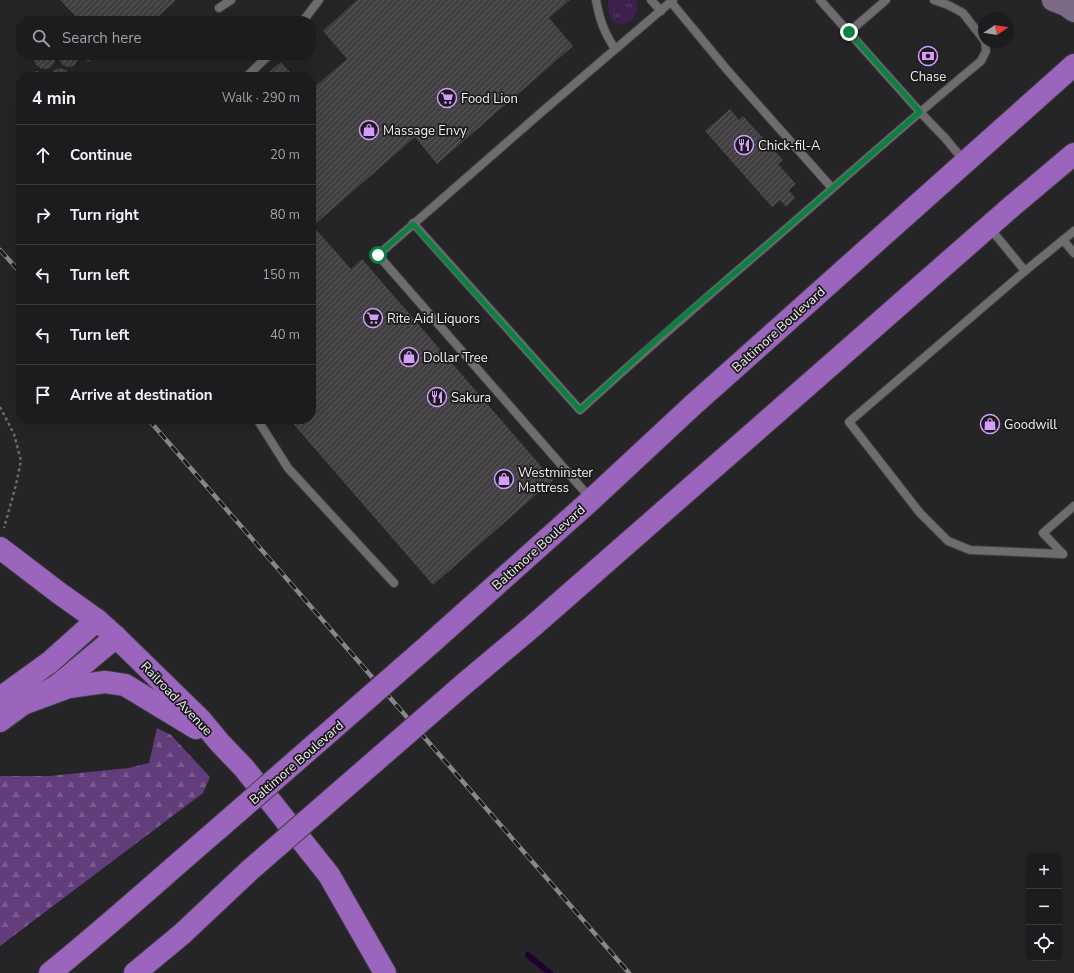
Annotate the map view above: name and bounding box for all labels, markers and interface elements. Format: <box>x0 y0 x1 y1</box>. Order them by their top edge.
north arrow <box>978 12 1014 48</box>
search box <box>16 16 316 60</box>
route end <box>840 23 858 41</box>
icon: search <box>30 27 52 49</box>
text: Search here <box>62 28 142 48</box>
bank icon: Chase <box>917 45 939 67</box>
place label: Chase <box>910 68 946 86</box>
text: 4 min <box>32 87 76 110</box>
supermarket icon: Food Lion <box>436 87 458 109</box>
text: Walk · 290 m <box>222 89 300 107</box>
place label: Food Lion <box>461 90 518 108</box>
shop icon: Massage Envy <box>358 119 380 141</box>
place label: Massage Envy <box>383 122 467 140</box>
restaurant icon: Chick-fil-A <box>733 134 755 156</box>
place label: Chick-fil-A <box>758 137 821 155</box>
icon: ahead <box>32 144 54 166</box>
text: Continue <box>70 145 132 165</box>
text: 20 m <box>270 146 300 164</box>
icon: right <box>32 204 54 226</box>
text: Turn right <box>70 205 139 225</box>
text: 80 m <box>270 206 300 224</box>
route start <box>369 246 387 264</box>
icon: left <box>32 264 54 286</box>
text: Turn left <box>70 265 129 285</box>
text: 150 m <box>262 266 300 284</box>
street label: Baltimore Boulevard <box>728 283 829 376</box>
supermarket icon: Rite Aid Liquors <box>362 307 384 329</box>
place label: Rite Aid Liquors <box>387 310 480 328</box>
icon: left <box>32 324 54 346</box>
text: Turn left <box>70 325 129 345</box>
text: 40 m <box>270 326 300 344</box>
shop icon: Dollar Tree <box>398 346 420 368</box>
place label: Dollar Tree <box>423 349 488 367</box>
icon: arrive <box>32 384 54 406</box>
text: Arrive at destination <box>70 385 213 405</box>
restaurant icon: Sakura <box>426 386 448 408</box>
place label: Sakura <box>451 389 491 407</box>
shop icon: Goodwill <box>979 413 1001 435</box>
place label: Goodwill <box>1004 416 1057 434</box>
place label: Westminster Mattress <box>518 464 593 497</box>
shop icon: Westminster Mattress <box>493 468 515 490</box>
street label: Baltimore Boulevard <box>488 501 589 594</box>
street label: Railroad Avenue <box>136 658 216 740</box>
street label: Baltimore Boulevard <box>246 717 348 809</box>
map controls <box>1026 853 1062 961</box>
button: + <box>1026 853 1062 889</box>
button: − <box>1026 889 1062 925</box>
button: locate <box>1026 925 1062 961</box>

